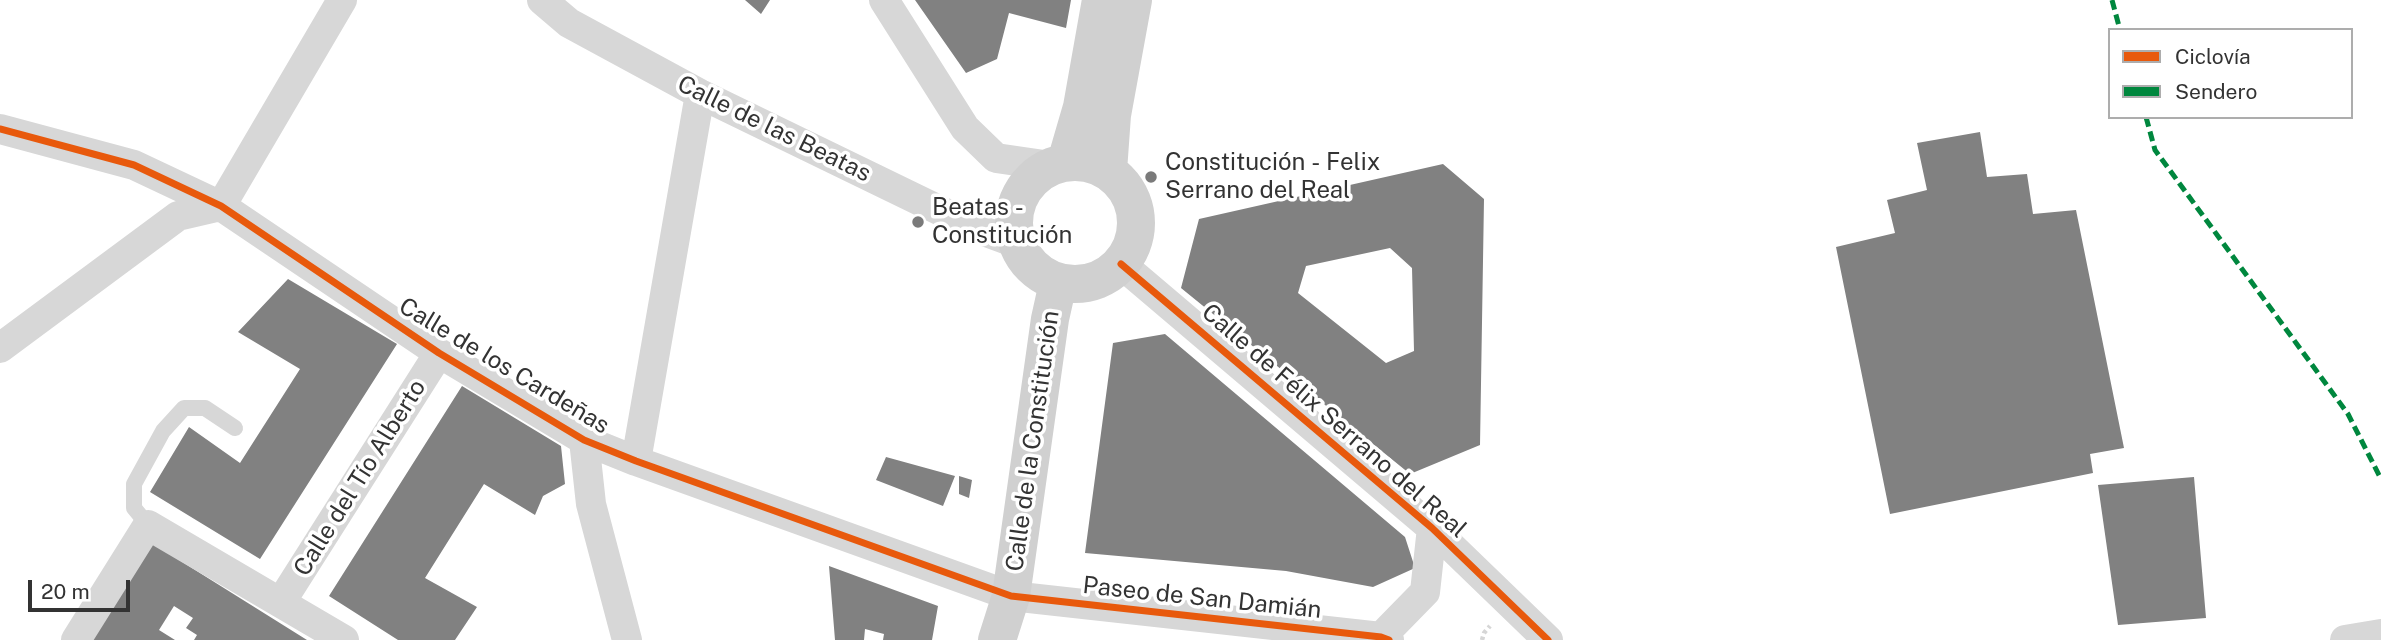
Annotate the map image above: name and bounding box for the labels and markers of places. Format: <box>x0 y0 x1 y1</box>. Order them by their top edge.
place label: Constitución - Felix Serrano del Real <box>1165 149 1380 205</box>
marker: Constitución - Felix Serrano del Real <box>1143 169 1159 185</box>
place label: Beatas - Constitución <box>932 194 1072 250</box>
marker: Beatas - Constitución <box>910 214 926 230</box>

